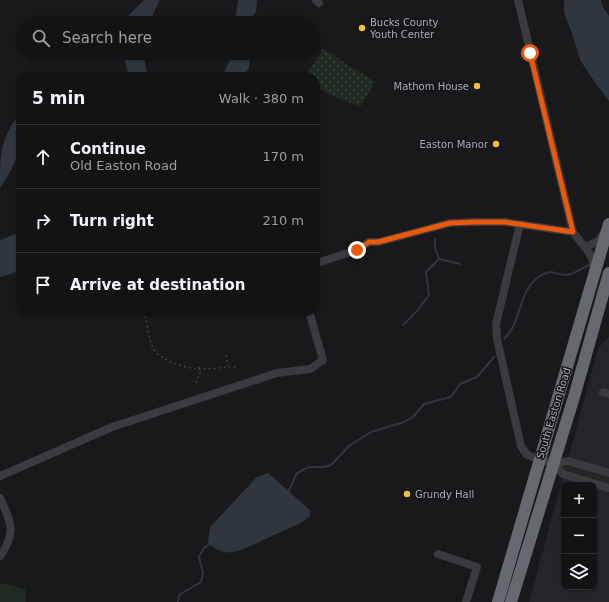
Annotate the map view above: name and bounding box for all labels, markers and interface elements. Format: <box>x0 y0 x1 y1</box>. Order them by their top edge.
search box <box>16 16 320 60</box>
place label: Bucks County Youth Center <box>369 17 439 40</box>
marker: Bucks County Youth Center <box>357 23 367 33</box>
icon: search <box>30 27 52 49</box>
text: Search here <box>62 29 152 47</box>
route start <box>521 44 539 62</box>
place label: Mathom House <box>394 81 469 92</box>
marker: Mathom House <box>472 81 482 91</box>
text: 5 min <box>32 88 85 108</box>
text: Walk · 380 m <box>219 91 304 106</box>
place label: Easton Manor <box>419 139 489 150</box>
marker: Easton Manor <box>491 139 501 149</box>
text: Continue <box>70 140 146 158</box>
icon: ahead <box>32 146 54 168</box>
text: 170 m <box>262 149 304 164</box>
text: Old Easton Road <box>70 158 177 173</box>
icon: right <box>32 210 54 232</box>
text: Turn right <box>70 212 154 230</box>
text: 210 m <box>262 213 304 228</box>
route end <box>348 241 366 259</box>
icon: arrive <box>32 274 54 296</box>
text: Arrive at destination <box>70 276 245 294</box>
street label: South Easton Road <box>534 366 573 460</box>
map controls <box>561 482 597 590</box>
button: + <box>561 482 597 518</box>
marker: Grundy Hall <box>402 489 412 499</box>
place label: Grundy Hall <box>415 489 474 500</box>
button: − <box>561 518 597 554</box>
button: layers <box>561 554 597 590</box>

